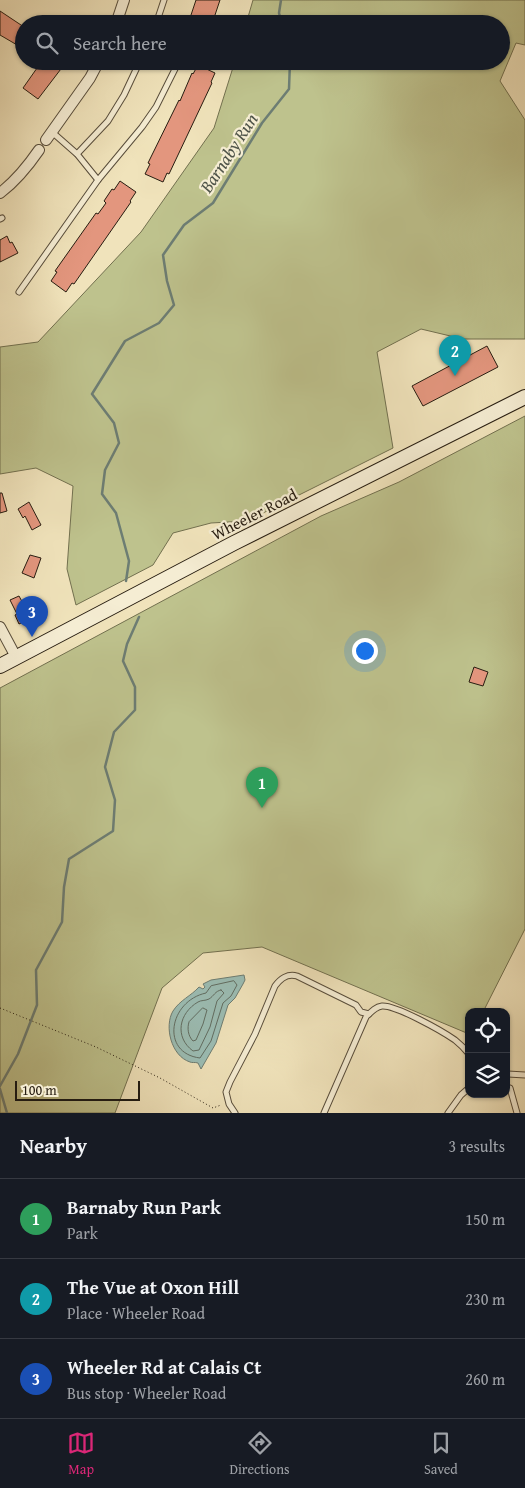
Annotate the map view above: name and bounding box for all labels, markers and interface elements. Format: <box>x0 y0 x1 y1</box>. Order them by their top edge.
search box <box>15 15 510 70</box>
icon: search <box>33 29 61 57</box>
text: Search here <box>73 29 167 57</box>
water label: Barnaby Run <box>192 108 264 199</box>
pin: 2 <box>439 335 471 376</box>
street label: Wheeler Road <box>207 482 301 546</box>
pin: 3 <box>16 596 48 637</box>
your location <box>352 638 378 664</box>
pin: 1 <box>246 767 278 808</box>
map controls <box>465 1008 510 1098</box>
button: locate <box>465 1008 510 1053</box>
button: layers <box>465 1053 510 1098</box>
scale bar <box>15 1078 140 1101</box>
text: 100 m <box>22 1080 57 1100</box>
text: Nearby <box>20 1130 87 1161</box>
text: 3 results <box>448 1134 505 1158</box>
text: Barnaby Run Park <box>67 1193 221 1221</box>
text: 1 <box>32 1207 40 1231</box>
text: 150 m <box>465 1207 505 1231</box>
text: Park <box>67 1221 98 1245</box>
text: The Vue at Oxon Hill <box>67 1273 239 1301</box>
text: 2 <box>32 1287 40 1311</box>
text: 230 m <box>465 1287 505 1311</box>
text: Place · Wheeler Road <box>67 1301 205 1325</box>
text: Wheeler Rd at Calais Ct <box>67 1353 261 1381</box>
text: 3 <box>32 1367 40 1391</box>
text: 260 m <box>465 1367 505 1391</box>
text: Bus stop · Wheeler Road <box>67 1381 226 1405</box>
tab: Map <box>67 1429 95 1479</box>
tab: Directions <box>229 1429 290 1479</box>
tab: Saved <box>424 1429 458 1479</box>

